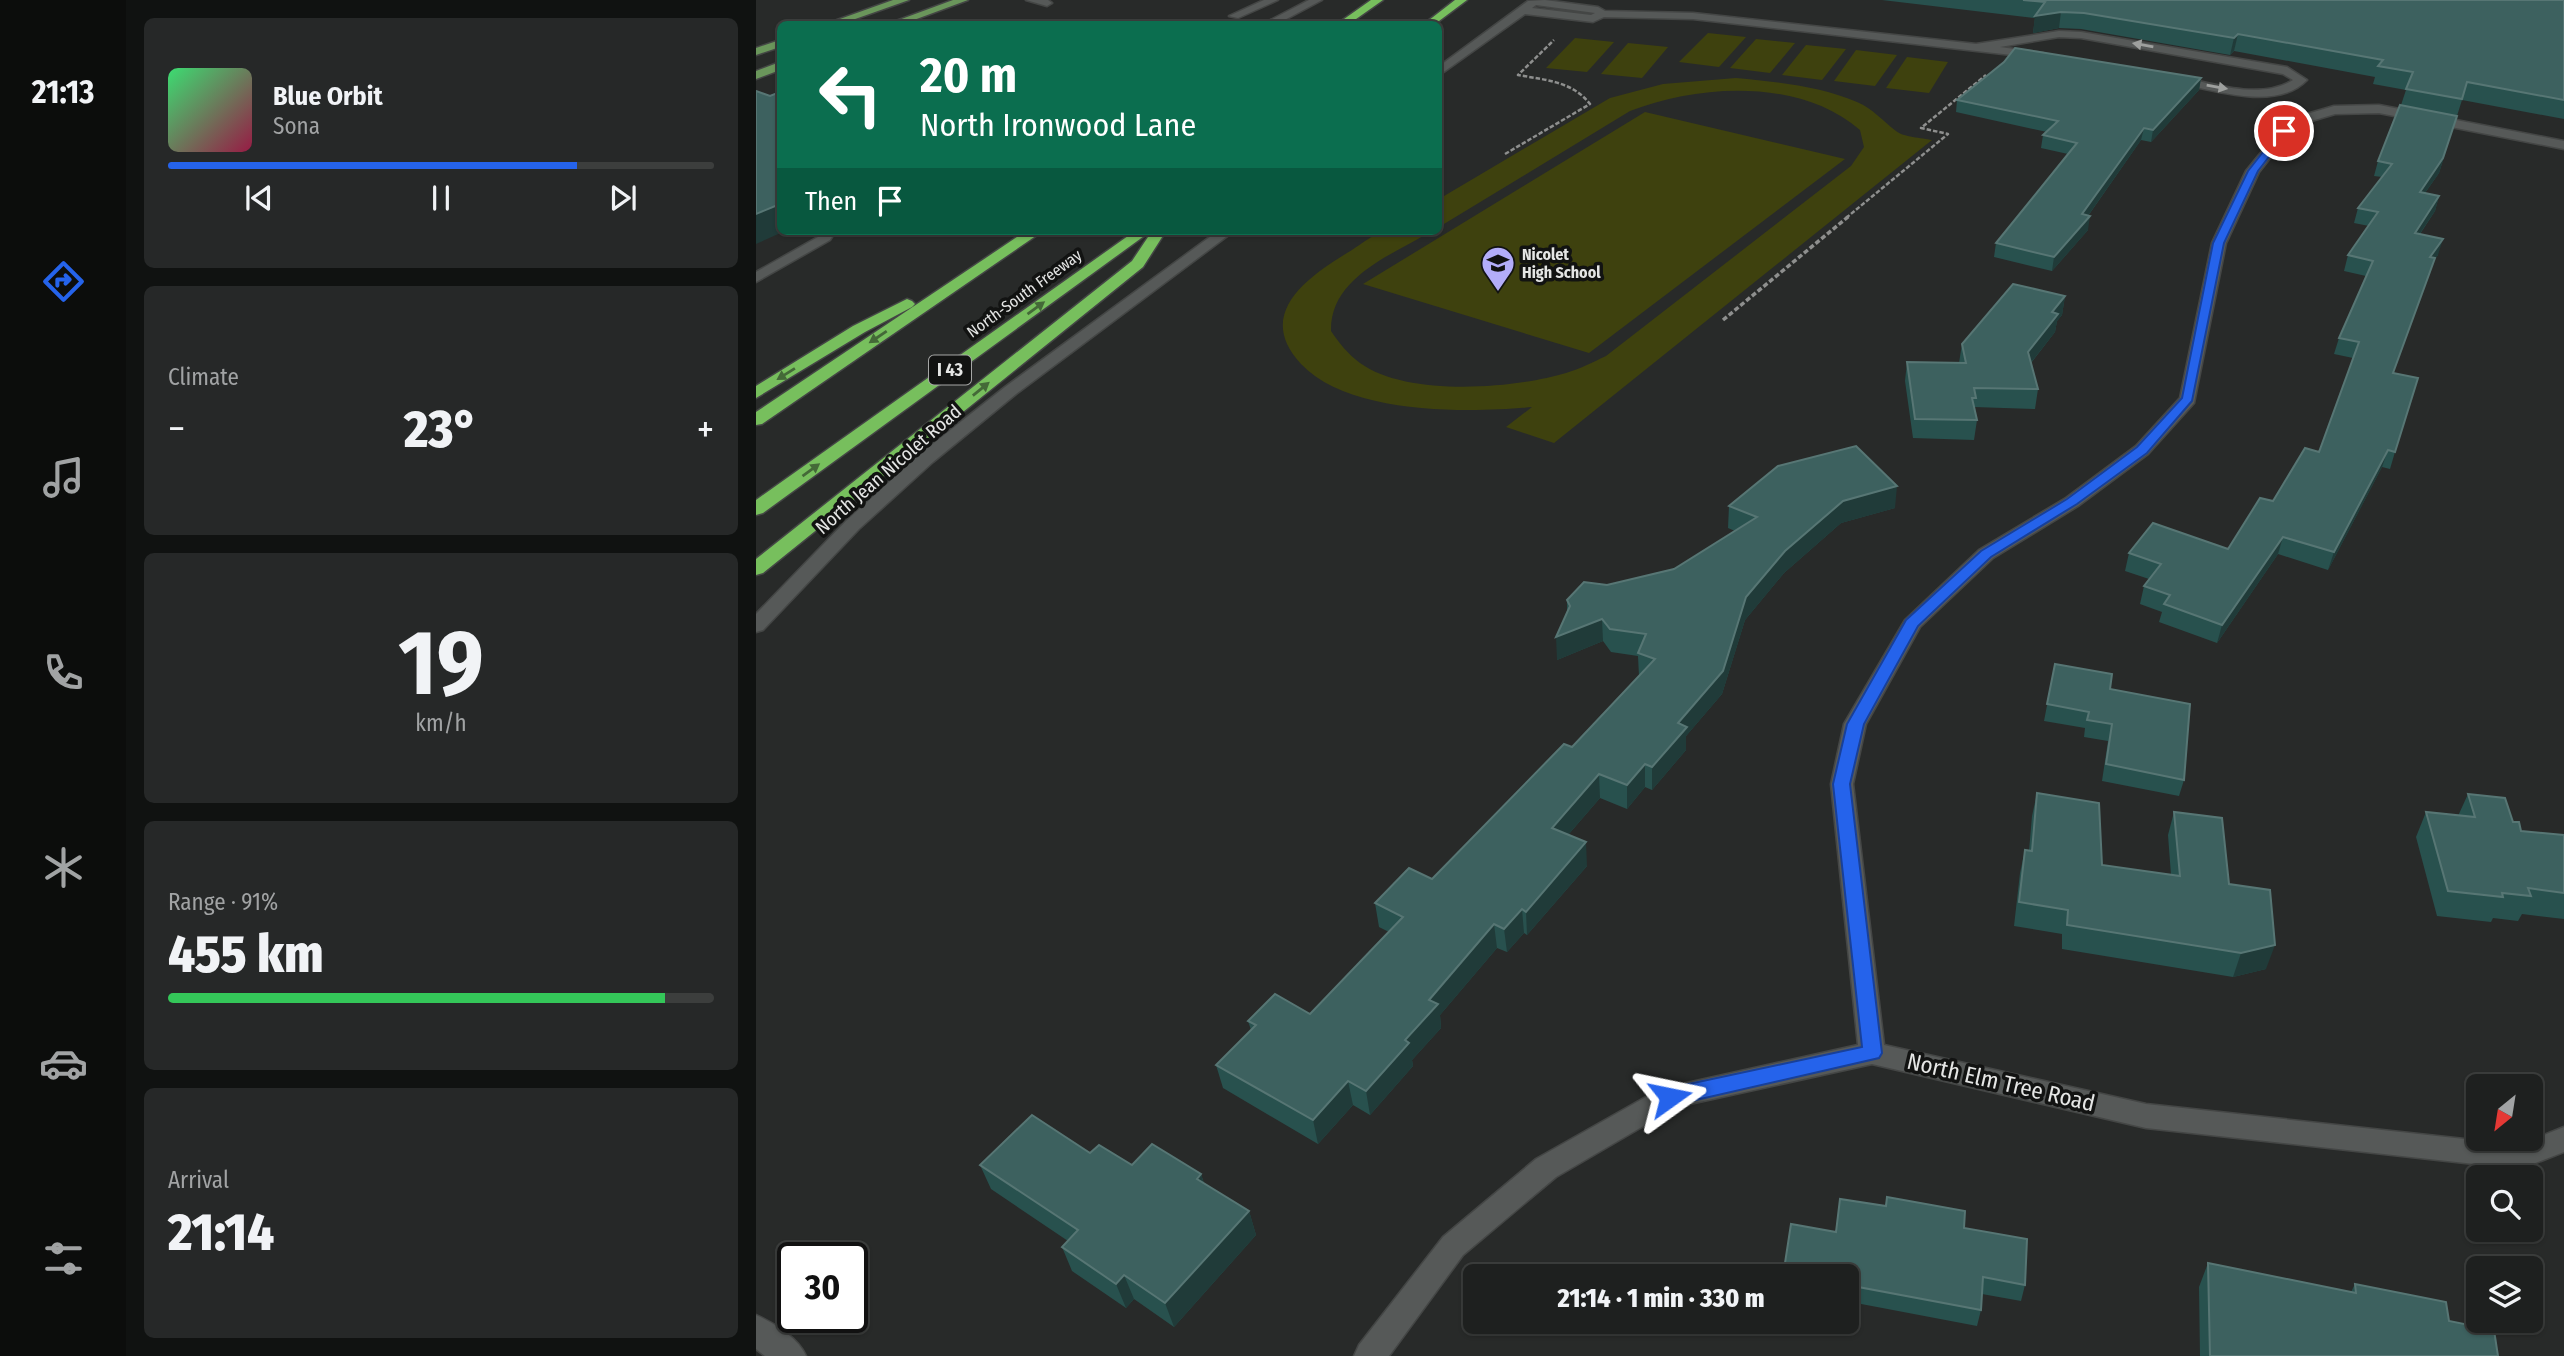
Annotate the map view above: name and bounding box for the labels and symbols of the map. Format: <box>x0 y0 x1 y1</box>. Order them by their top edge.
one-way arrow <box>2132 40 2154 51</box>
one-way arrow <box>2206 81 2228 92</box>
pin <box>2254 101 2314 161</box>
school or university icon: Nicolet High School <box>1479 244 1517 293</box>
street label: North-South Freeway <box>963 245 1086 341</box>
place label: Nicolet High School <box>1522 245 1601 282</box>
one-way arrow <box>1027 301 1045 315</box>
one-way arrow <box>869 330 887 344</box>
road number: I 43 <box>929 356 971 384</box>
one-way arrow <box>777 368 796 381</box>
one-way arrow <box>973 382 990 397</box>
street label: North Jean Nicolet Road <box>811 400 966 539</box>
one-way arrow <box>802 463 820 477</box>
street label: North Elm Tree Road <box>1904 1047 2098 1117</box>
position arrow <box>1633 1060 1707 1134</box>
north arrow <box>2466 1074 2543 1152</box>
speed limit sign: 30 <box>777 1242 868 1333</box>

